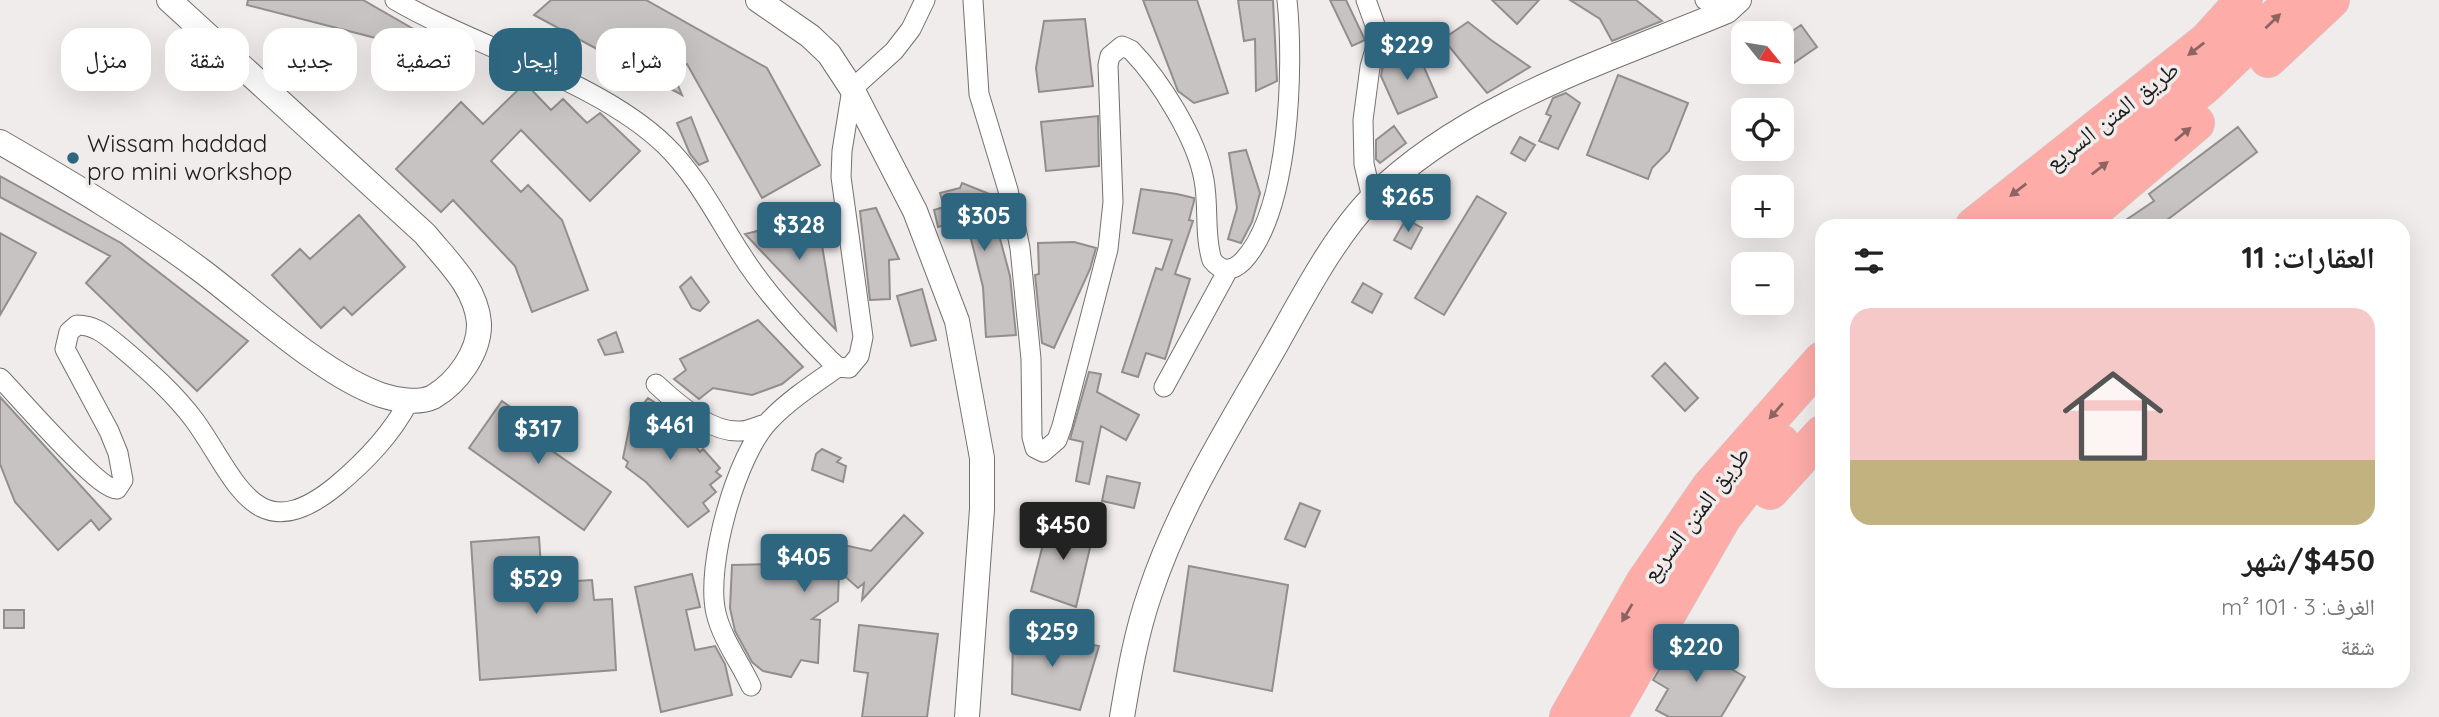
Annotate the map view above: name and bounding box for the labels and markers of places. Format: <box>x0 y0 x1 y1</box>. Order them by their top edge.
pin: $229 <box>1366 22 1448 82</box>
place label: Wissam haddad pro mini workshop <box>87 128 292 186</box>
marker: Wissam haddad pro mini workshop <box>65 150 81 166</box>
pin: $265 <box>1367 174 1449 234</box>
pin: $305 <box>943 194 1025 253</box>
pin: $328 <box>758 202 840 262</box>
pin: $461 <box>629 402 711 462</box>
pin: $317 <box>497 406 579 466</box>
pin: $450 <box>1022 503 1104 562</box>
pin: $405 <box>763 534 845 594</box>
pin: $529 <box>495 556 577 616</box>
pin: $259 <box>1011 610 1093 669</box>
pin: $220 <box>1655 624 1737 684</box>

